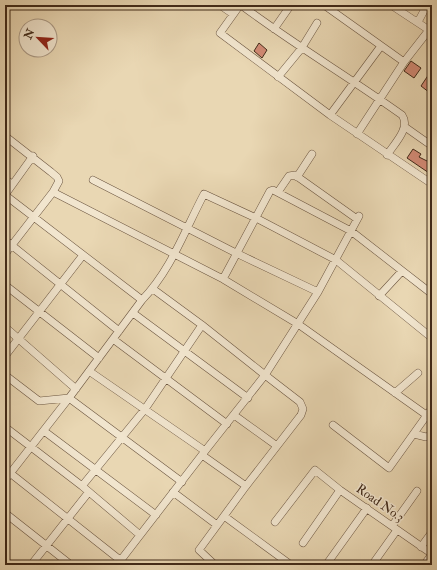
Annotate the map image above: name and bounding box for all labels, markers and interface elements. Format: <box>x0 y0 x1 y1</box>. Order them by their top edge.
north arrow <box>18 18 58 58</box>
text: N <box>21 26 38 42</box>
street label: Road No.3 <box>353 481 407 525</box>

